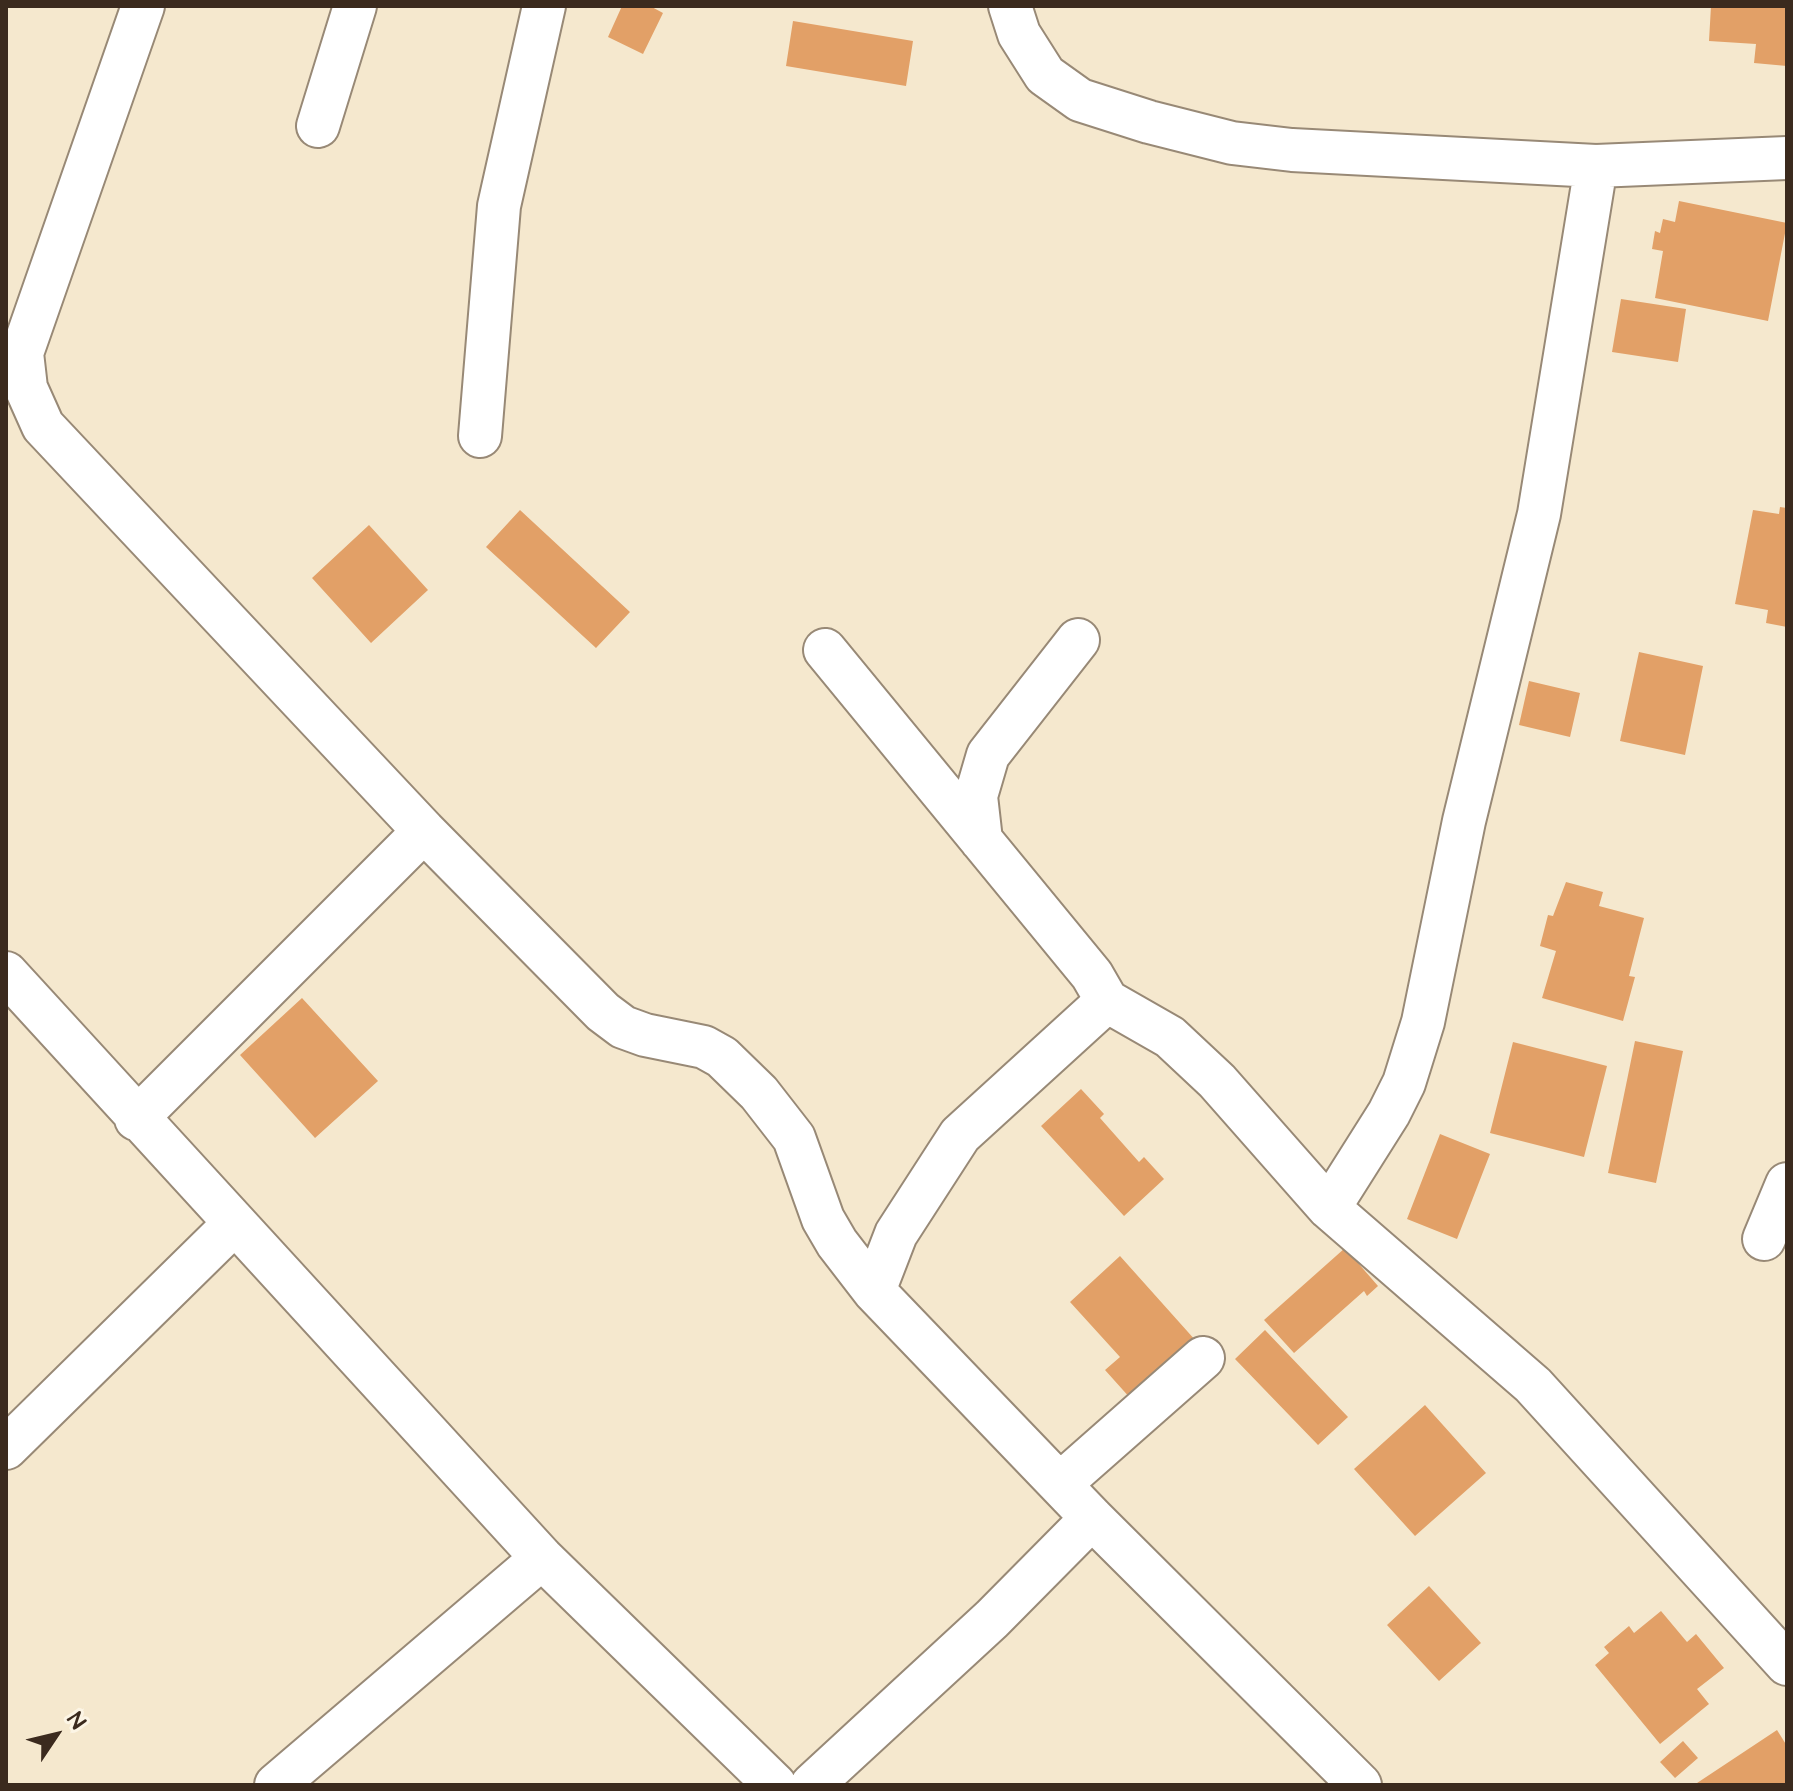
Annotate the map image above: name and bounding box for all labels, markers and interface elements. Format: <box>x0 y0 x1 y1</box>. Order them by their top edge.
north arrow <box>16 1695 96 1775</box>
text: N <box>59 1706 93 1735</box>

